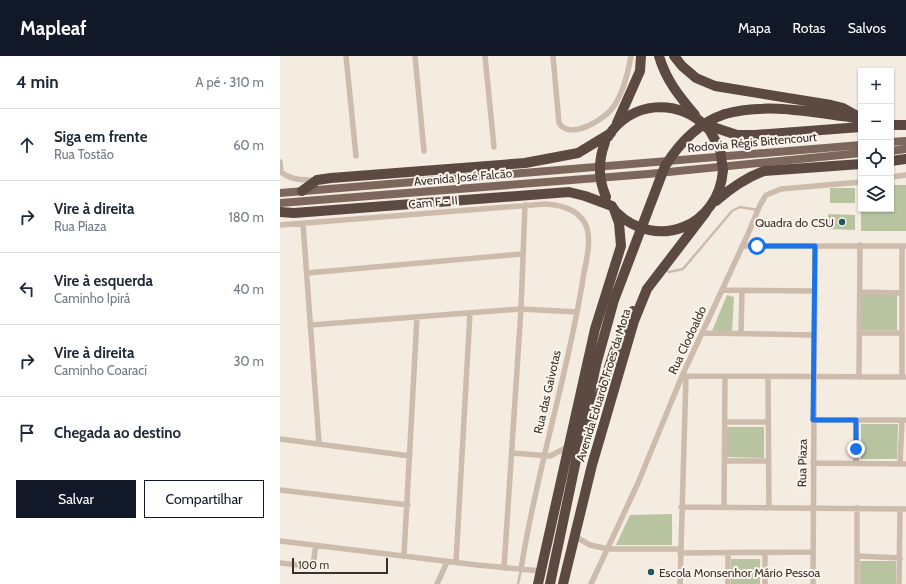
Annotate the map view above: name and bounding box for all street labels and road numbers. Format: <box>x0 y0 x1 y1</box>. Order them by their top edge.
street label: Rodovia Régis Bittencourt <box>687 129 817 155</box>
street label: Avenida José Falcão <box>413 165 513 189</box>
street label: Cam F - II <box>408 192 458 212</box>
street label: Rua Clodoaldo <box>665 303 710 377</box>
street label: Avenida Eduardo Froes da Mota <box>573 307 633 463</box>
street label: Rua das Gaivotas <box>530 349 564 435</box>
street label: Rua Piaza <box>794 438 810 487</box>

